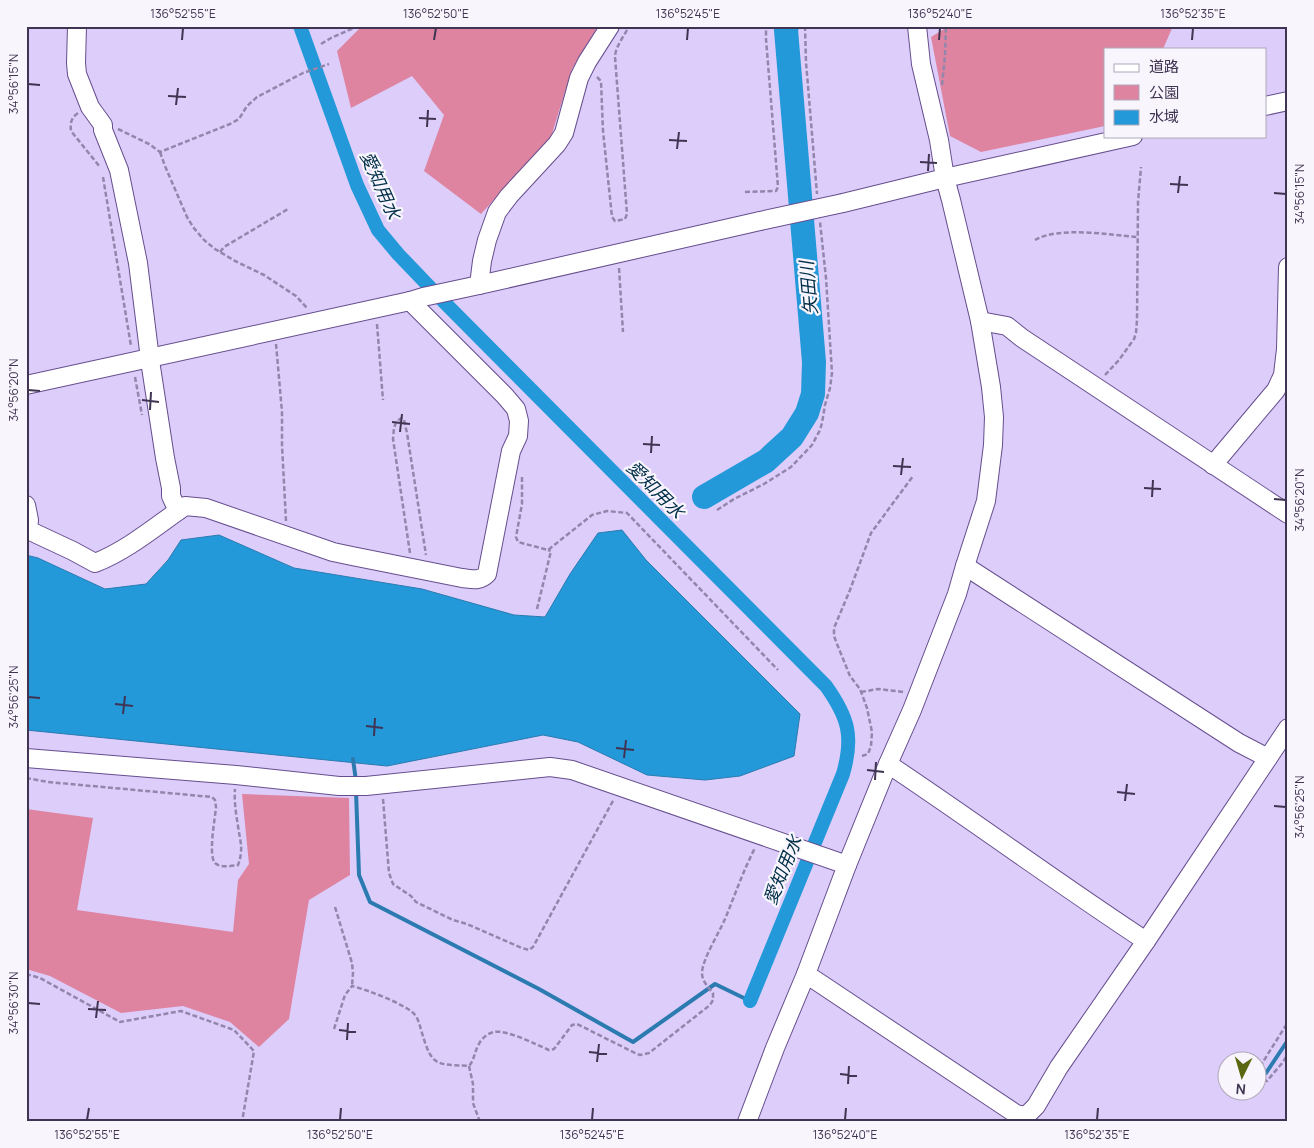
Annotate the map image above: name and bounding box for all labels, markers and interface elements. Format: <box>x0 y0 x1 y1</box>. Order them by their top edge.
text: 136°52'55"E <box>150 5 216 22</box>
text: 136°52'50"E <box>403 5 469 22</box>
text: 136°52'45"E <box>656 5 720 22</box>
text: 136°52'40"E <box>908 5 972 22</box>
text: 136°52'35"E <box>1160 5 1226 22</box>
legend <box>1104 48 1266 138</box>
text: 34°56'15"N <box>5 54 22 114</box>
text: 道路 <box>1149 56 1179 77</box>
text: 公園 <box>1149 82 1179 103</box>
text: 水域 <box>1149 106 1179 127</box>
water label: 愛知用水 <box>355 147 407 225</box>
text: 34°56'15"N <box>1291 164 1308 224</box>
water label: 矢田川 <box>794 258 822 316</box>
text: 34°56'20"N <box>5 358 22 422</box>
water label: 愛知用水 <box>622 455 691 524</box>
text: 34°56'20"N <box>1291 468 1308 532</box>
text: 34°56'25"N <box>5 666 22 728</box>
text: 34°56'25"N <box>1291 776 1308 838</box>
water label: 愛知用水 <box>757 830 807 908</box>
text: 34°56'30"N <box>5 972 22 1034</box>
north arrow <box>1216 1050 1266 1100</box>
text: N <box>1235 1080 1247 1099</box>
text: 136°52'55"E <box>54 1126 120 1143</box>
text: 136°52'50"E <box>307 1126 373 1143</box>
text: 136°52'45"E <box>560 1126 624 1143</box>
text: 136°52'40"E <box>813 1126 877 1143</box>
text: 136°52'35"E <box>1064 1126 1130 1143</box>

